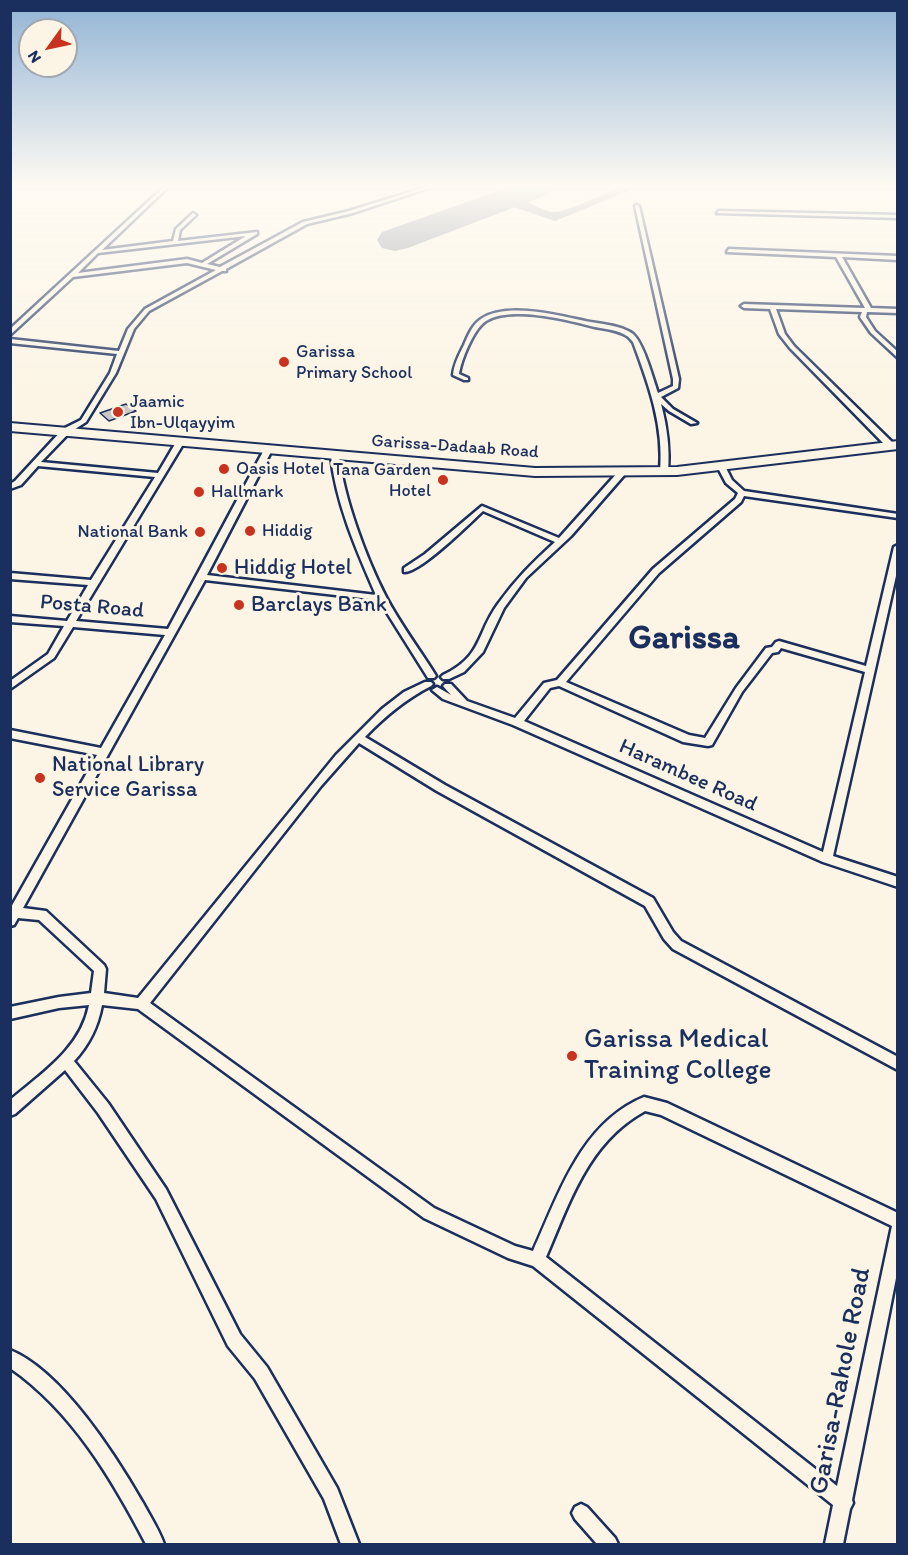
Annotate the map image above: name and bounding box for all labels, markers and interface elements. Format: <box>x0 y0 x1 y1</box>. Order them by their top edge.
north arrow <box>18 18 78 78</box>
text: N <box>23 47 45 67</box>
place label: Garissa Primary School <box>296 341 412 384</box>
marker: Garissa Primary School <box>277 355 291 369</box>
place label: Jaamic Ibn-Ulqayyim <box>130 391 235 434</box>
marker: Jaamic Ibn-Ulqayyim <box>111 405 125 419</box>
street label: Garissa-Dadaab Road <box>371 430 539 464</box>
place label: Oasis Hotel <box>236 458 325 480</box>
place label: Tana Garden Hotel <box>333 459 431 502</box>
marker: Oasis Hotel <box>217 462 231 476</box>
marker: Tana Garden Hotel <box>436 473 450 487</box>
place label: Hallmark <box>211 481 283 503</box>
marker: Hallmark <box>192 485 206 499</box>
place label: Hiddig <box>262 520 312 542</box>
place label: National Bank <box>78 521 188 543</box>
marker: Hiddig <box>243 524 257 538</box>
marker: National Bank <box>193 525 207 539</box>
place label: Hiddig Hotel <box>234 555 352 581</box>
marker: Hiddig Hotel <box>215 561 229 575</box>
street label: Posta Road <box>39 589 145 625</box>
place label: Barclays Bank <box>251 592 387 618</box>
marker: Barclays Bank <box>232 598 246 612</box>
district label: Garissa <box>628 619 740 659</box>
street label: Harambee Road <box>615 734 761 818</box>
place label: National Library Service Garissa <box>52 752 204 804</box>
marker: National Library Service Garissa <box>33 771 47 785</box>
place label: Garissa Medical Training College <box>584 1024 772 1087</box>
marker: Garissa Medical Training College <box>565 1049 579 1063</box>
street label: Garisa-Rahole Road <box>803 1265 879 1497</box>

